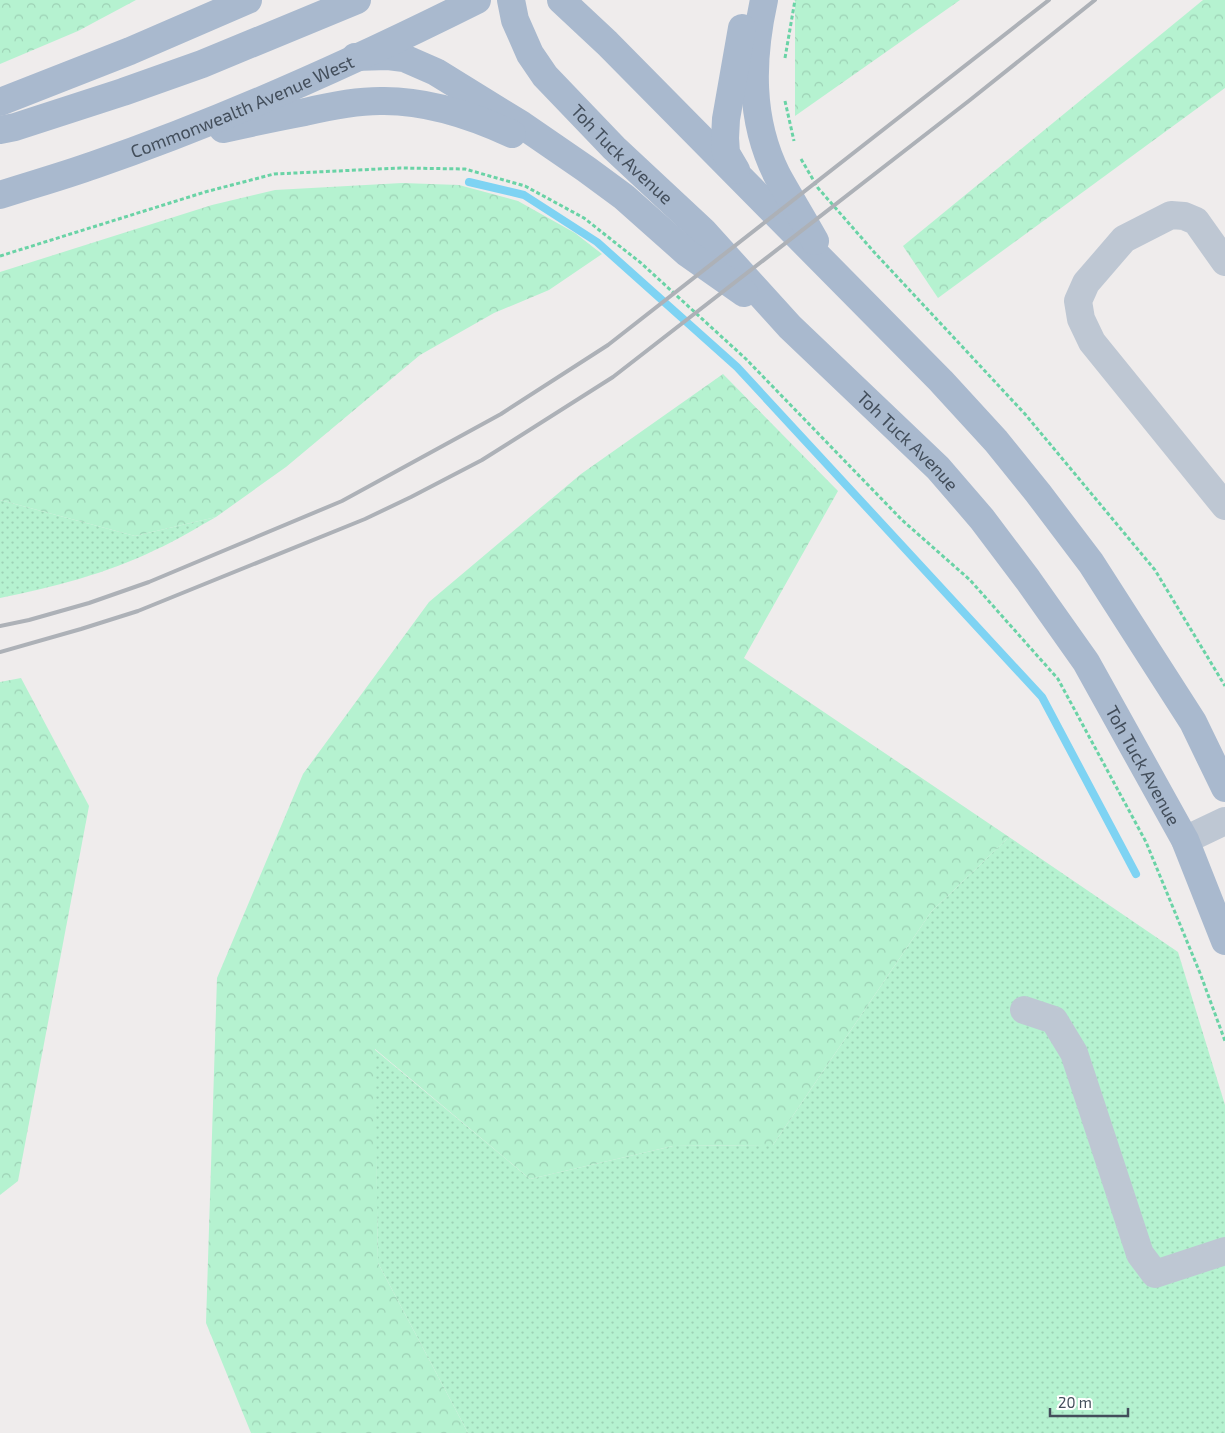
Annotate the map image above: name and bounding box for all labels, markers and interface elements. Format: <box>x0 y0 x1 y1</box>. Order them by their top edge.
street label: Commonwealth Avenue West <box>127 50 357 162</box>
street label: Toh Tuck Avenue <box>567 99 678 208</box>
street label: Toh Tuck Avenue <box>853 386 963 495</box>
street label: Toh Tuck Avenue <box>1101 702 1186 829</box>
scale bar <box>1050 1386 1128 1418</box>
text: 20 m <box>1058 1393 1092 1411</box>

